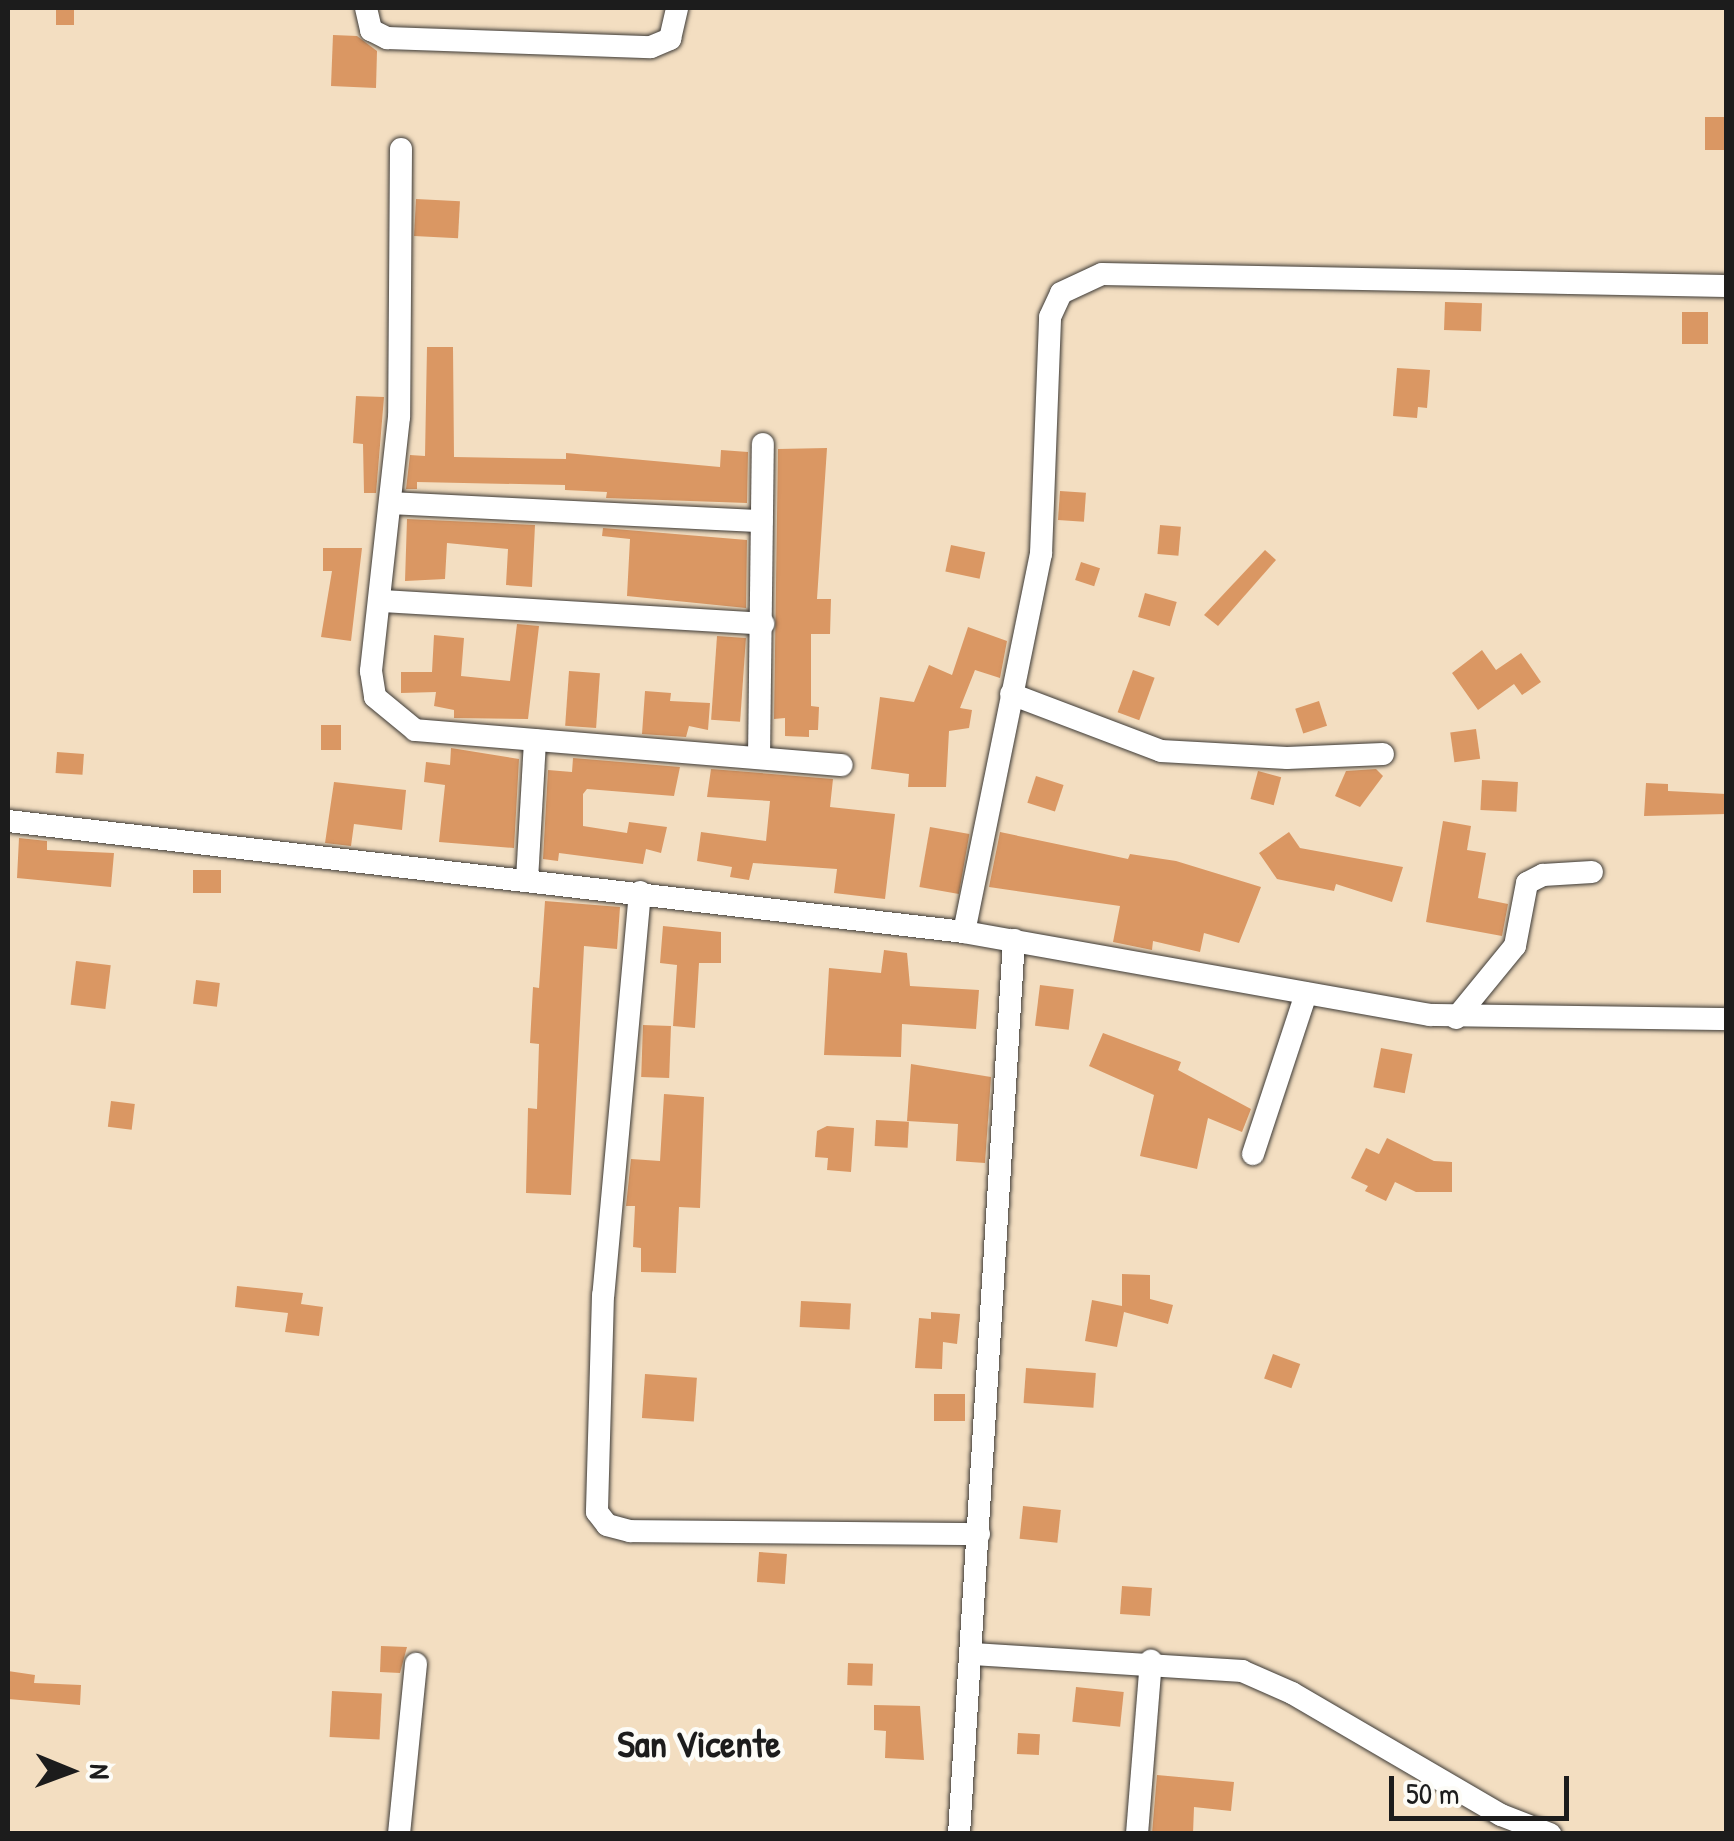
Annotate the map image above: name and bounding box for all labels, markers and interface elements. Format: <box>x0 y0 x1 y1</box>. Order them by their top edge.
north arrow <box>20 1721 120 1821</box>
district label: San Vicente <box>617 1721 781 1767</box>
scale bar <box>1394 1756 1574 1818</box>
text: N <box>81 1764 119 1779</box>
text: 50 m <box>1406 1773 1459 1813</box>

